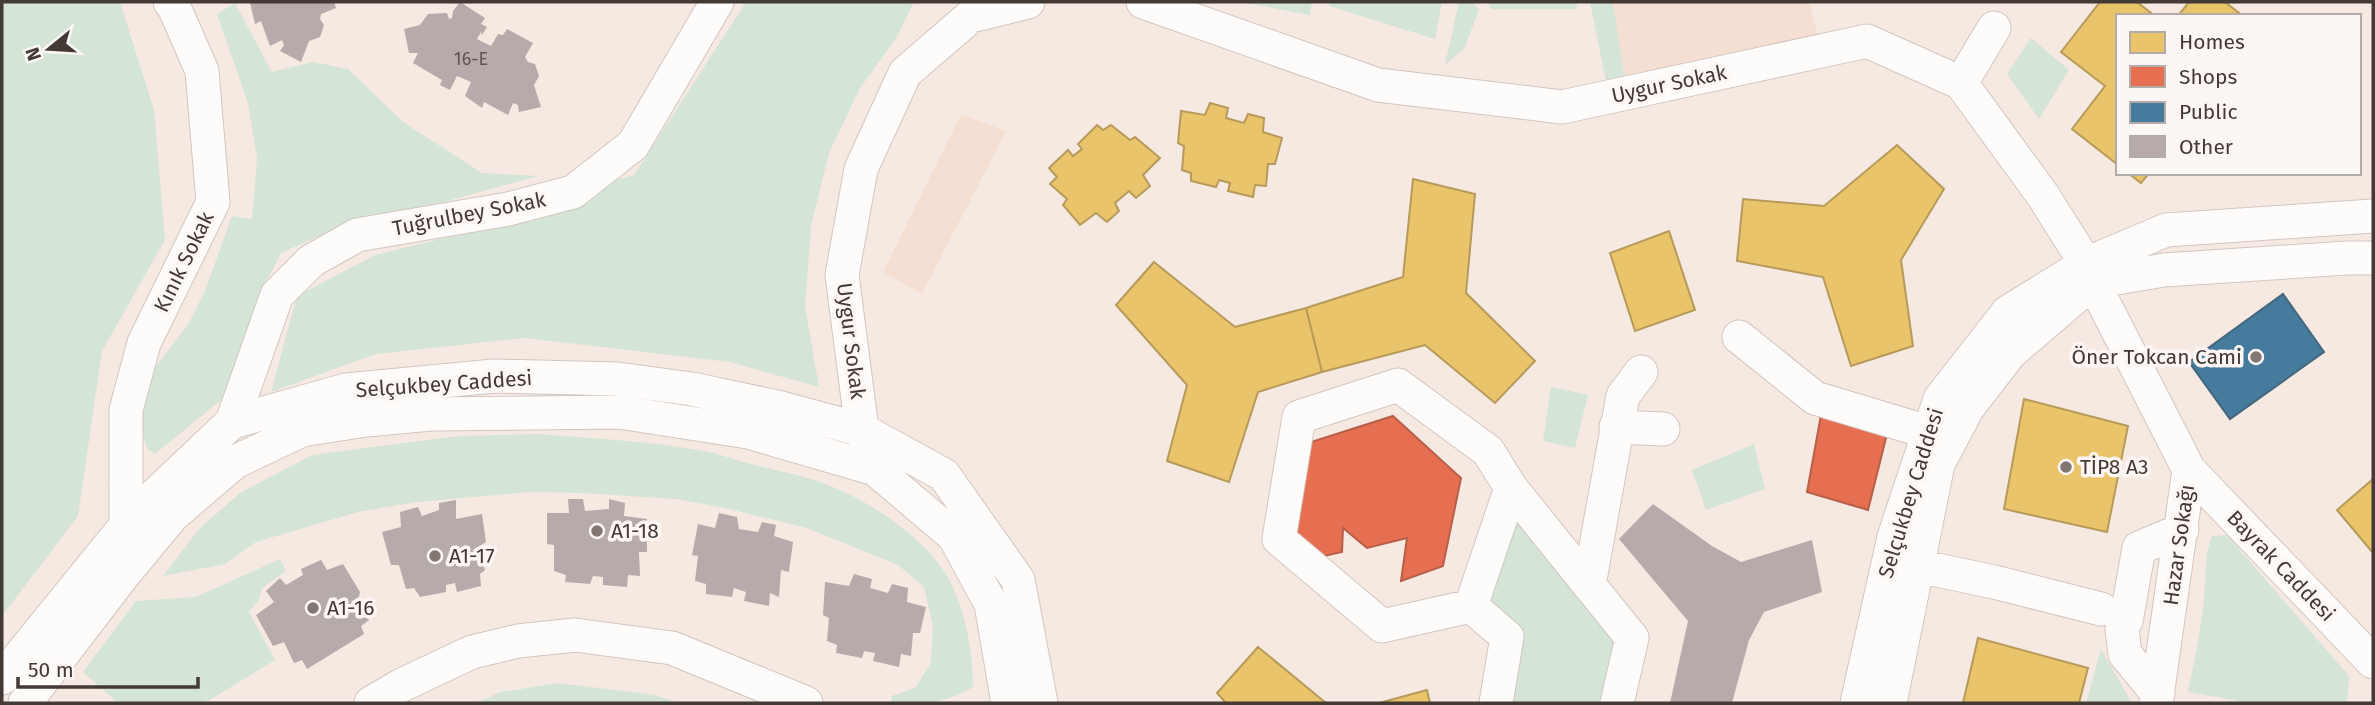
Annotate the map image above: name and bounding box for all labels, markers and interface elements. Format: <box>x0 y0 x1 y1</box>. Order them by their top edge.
north arrow <box>14 14 84 84</box>
legend <box>2116 14 2361 175</box>
text: Homes <box>2179 29 2245 55</box>
text: N <box>20 45 46 64</box>
house number: 16-E <box>454 48 488 70</box>
street label: Uygur Sokak <box>1609 59 1729 109</box>
text: Shops <box>2179 64 2237 90</box>
text: Public <box>2179 99 2237 125</box>
text: Other <box>2179 134 2233 160</box>
street label: Tuğrulbey Sokak <box>390 186 548 242</box>
street label: Kınık Sokak <box>148 207 220 317</box>
street label: Uygur Sokak <box>831 281 871 401</box>
place label: Öner Tokcan Cami <box>2072 344 2242 370</box>
marker: Öner Tokcan Cami <box>2248 349 2264 365</box>
street label: Selçukbey Caddesi <box>355 365 533 403</box>
street label: Selçukbey Caddesi <box>1873 405 1949 581</box>
place label: TİP8 A3 <box>2080 454 2148 480</box>
marker: TİP8 A3 <box>2058 459 2074 475</box>
street label: Hazar Sokağı <box>2158 483 2200 607</box>
street label: Bayrak Caddesi <box>2221 505 2341 627</box>
place label: A1-18 <box>611 518 659 544</box>
marker: A1-18 <box>589 523 605 539</box>
place label: A1-17 <box>449 543 495 569</box>
marker: A1-17 <box>427 548 443 564</box>
place label: A1-16 <box>327 595 374 621</box>
marker: A1-16 <box>305 600 321 616</box>
scale bar <box>18 646 198 690</box>
text: 50 m <box>28 657 74 683</box>

